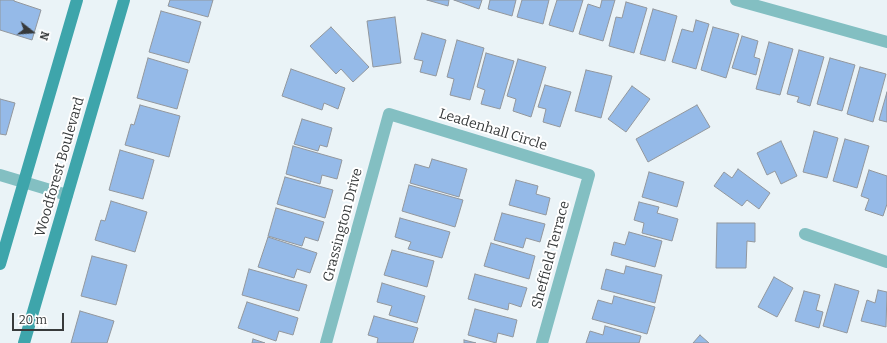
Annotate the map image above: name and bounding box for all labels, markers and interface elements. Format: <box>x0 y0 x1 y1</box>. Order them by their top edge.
north arrow <box>12 12 52 52</box>
text: N <box>36 30 51 42</box>
street label: Woodforest Boulevard <box>32 95 88 239</box>
street label: Leadenhall Circle <box>437 106 549 154</box>
street label: Grassington Drive <box>320 166 366 284</box>
street label: Sheffield Terrace <box>529 199 573 311</box>
scale bar <box>14 305 66 331</box>
text: 20 m <box>19 313 47 327</box>

